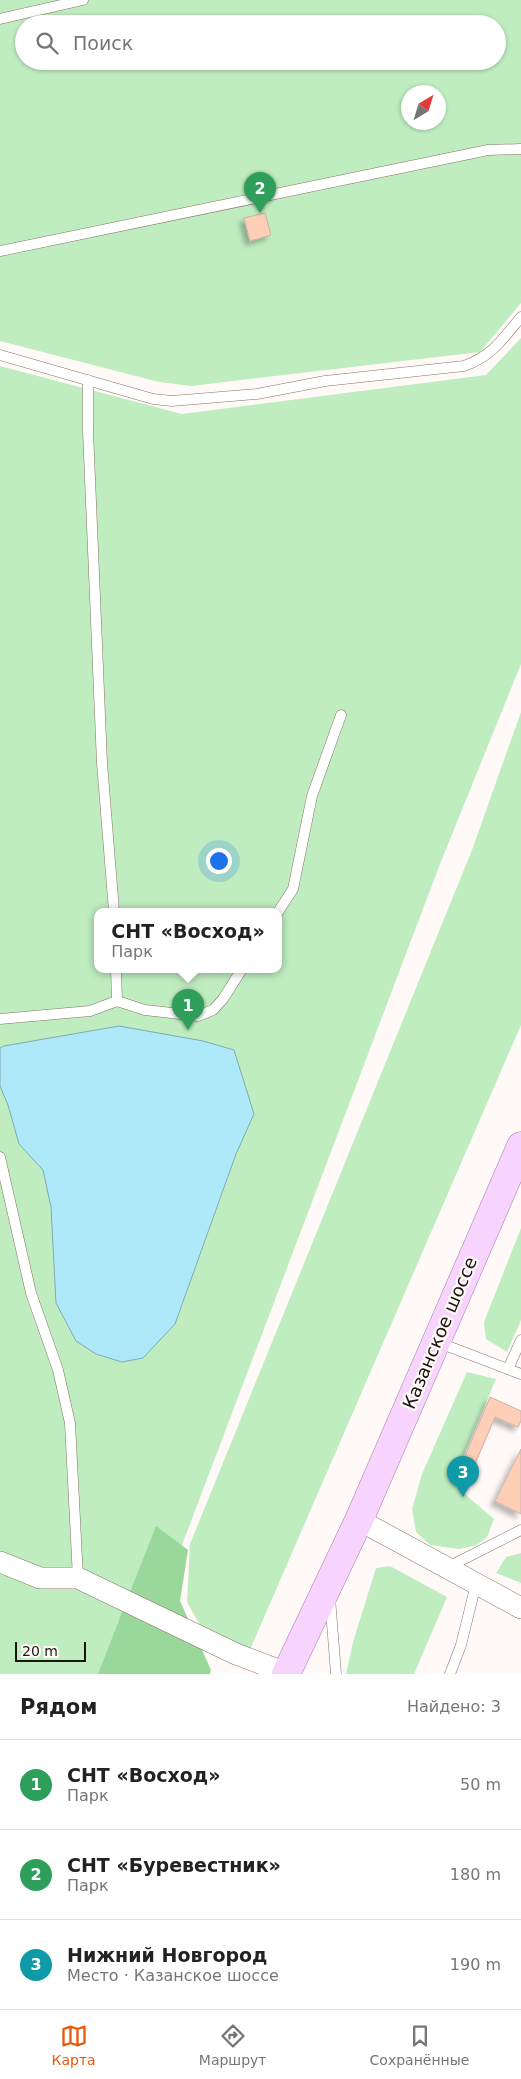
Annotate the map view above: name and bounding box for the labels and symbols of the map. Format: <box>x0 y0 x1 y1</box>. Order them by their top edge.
north arrow <box>401 85 446 130</box>
pin: 2 <box>244 172 276 213</box>
your location <box>206 848 232 874</box>
pin: 1 <box>172 989 204 1030</box>
street label: Казанское шоссе <box>398 1254 481 1412</box>
pin: 3 <box>447 1456 479 1497</box>
scale bar <box>15 1639 86 1662</box>

